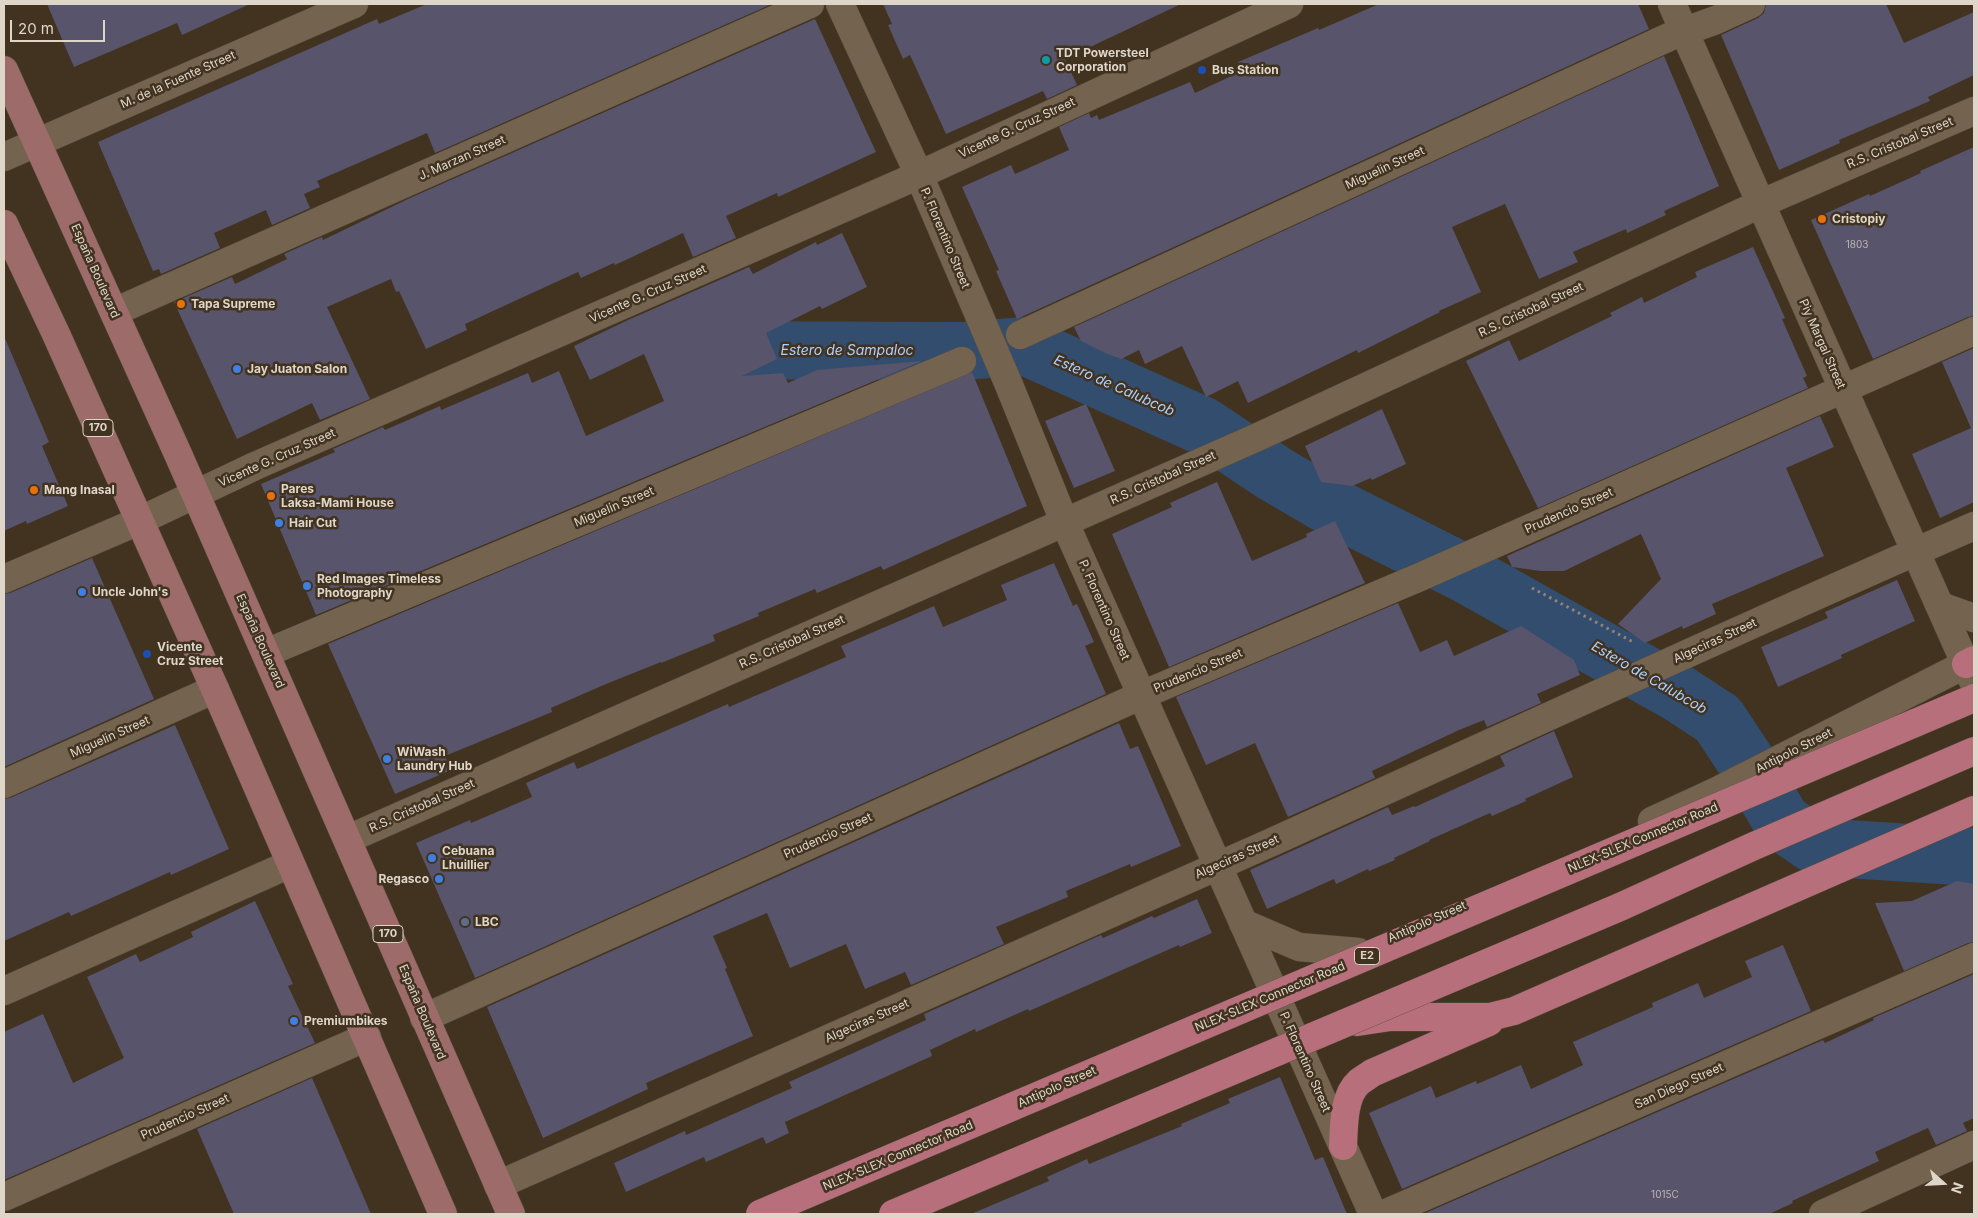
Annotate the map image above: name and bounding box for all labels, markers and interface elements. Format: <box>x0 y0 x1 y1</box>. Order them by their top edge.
scale bar <box>12 10 108 42</box>
text: 20 m <box>18 19 54 38</box>
place label: TDT Powersteel Corporation <box>1056 46 1149 74</box>
street label: M. de la Fuente Street <box>118 48 238 112</box>
marker: TDT Powersteel Corporation <box>1040 54 1052 66</box>
place label: Bus Station <box>1212 63 1279 77</box>
marker: Bus Station <box>1196 64 1208 76</box>
street label: Vicente G. Cruz Street <box>957 95 1077 161</box>
street label: R.S. Cristobal Street <box>1845 114 1955 172</box>
street label: J. Marzan Street <box>417 132 507 184</box>
street label: Miguelin Street <box>1343 143 1427 193</box>
street label: P. Florentino Street <box>917 185 973 291</box>
place label: Cristopiy <box>1832 212 1886 226</box>
marker: Cristopiy <box>1816 213 1828 225</box>
street label: España Boulevard <box>68 222 122 320</box>
house number: 1803 <box>1846 239 1868 251</box>
street label: Vicente G. Cruz Street <box>587 262 709 326</box>
street label: R.S. Cristobal Street <box>1476 279 1586 341</box>
place label: Tapa Supreme <box>191 297 275 311</box>
street label: Piy Margal Street <box>1796 297 1848 391</box>
marker: Tapa Supreme <box>175 298 187 310</box>
water label: Estero de Sampaloc <box>780 343 914 359</box>
water label: Estero de Calubcob <box>1051 352 1177 420</box>
place label: Jay Juaton Salon <box>247 362 347 376</box>
marker: Jay Juaton Salon <box>231 363 243 375</box>
road number: 170 <box>83 419 113 436</box>
street label: Vicente G. Cruz Street <box>216 426 338 490</box>
street label: R.S. Cristobal Street <box>1108 448 1218 508</box>
place label: Pares Laksa-Mami House <box>281 482 394 510</box>
place label: Mang Inasal <box>44 483 115 497</box>
marker: Mang Inasal <box>28 484 40 496</box>
street label: Miguelin Street <box>572 484 656 530</box>
street label: Prudencio Street <box>1523 485 1615 537</box>
marker: Pares Laksa-Mami House <box>265 490 277 502</box>
place label: Hair Cut <box>289 516 337 530</box>
marker: Hair Cut <box>273 517 285 529</box>
street label: P. Florentino Street <box>1075 558 1133 662</box>
place label: Red Images Timeless Photography <box>317 572 441 600</box>
marker: Red Images Timeless Photography <box>301 580 313 592</box>
place label: Uncle John's <box>92 585 168 599</box>
marker: Uncle John's <box>76 586 88 598</box>
street label: España Boulevard <box>233 592 287 690</box>
street label: R.S. Cristobal Street <box>737 612 847 672</box>
street label: Algeciras Street <box>1671 615 1759 667</box>
water label: Estero de Calubcob <box>1588 638 1710 718</box>
place label: Vicente Cruz Street <box>157 640 223 668</box>
street label: Prudencio Street <box>1152 646 1244 696</box>
marker: Vicente Cruz Street <box>141 648 153 660</box>
street label: Miguelin Street <box>68 713 152 761</box>
street label: Antipolo Street <box>1753 725 1835 777</box>
place label: WiWash Laundry Hub <box>397 745 472 773</box>
marker: WiWash Laundry Hub <box>381 753 393 765</box>
street label: R.S. Cristobal Street <box>367 776 477 836</box>
street label: NLEX-SLEX Connector Road <box>1566 800 1720 876</box>
street label: Prudencio Street <box>782 810 874 862</box>
street label: Algeciras Street <box>1193 832 1281 882</box>
place label: Cebuana Lhuillier <box>442 844 494 872</box>
marker: Cebuana Lhuillier <box>426 852 438 864</box>
place label: Regasco <box>378 872 429 886</box>
marker: Regasco <box>433 873 445 885</box>
street label: Antipolo Street <box>1386 898 1468 946</box>
place label: LBC <box>475 915 499 929</box>
marker: LBC <box>459 916 471 928</box>
road number: 170 <box>373 926 403 942</box>
road number: E2 <box>1354 948 1380 964</box>
street label: NLEX-SLEX Connector Road <box>1193 959 1347 1035</box>
street label: España Boulevard <box>395 962 449 1062</box>
street label: Algeciras Street <box>823 996 911 1046</box>
street label: P. Florentino Street <box>1276 1010 1334 1114</box>
place label: Premiumbikes <box>304 1014 388 1028</box>
marker: Premiumbikes <box>288 1015 300 1027</box>
street label: San Diego Street <box>1633 1060 1725 1112</box>
street label: Antipolo Street <box>1016 1063 1098 1111</box>
street label: Prudencio Street <box>139 1091 231 1143</box>
street label: NLEX-SLEX Connector Road <box>821 1118 975 1194</box>
north arrow <box>1918 1158 1968 1208</box>
text: N <box>1948 1180 1967 1196</box>
house number: 1015C <box>1651 1189 1679 1201</box>

